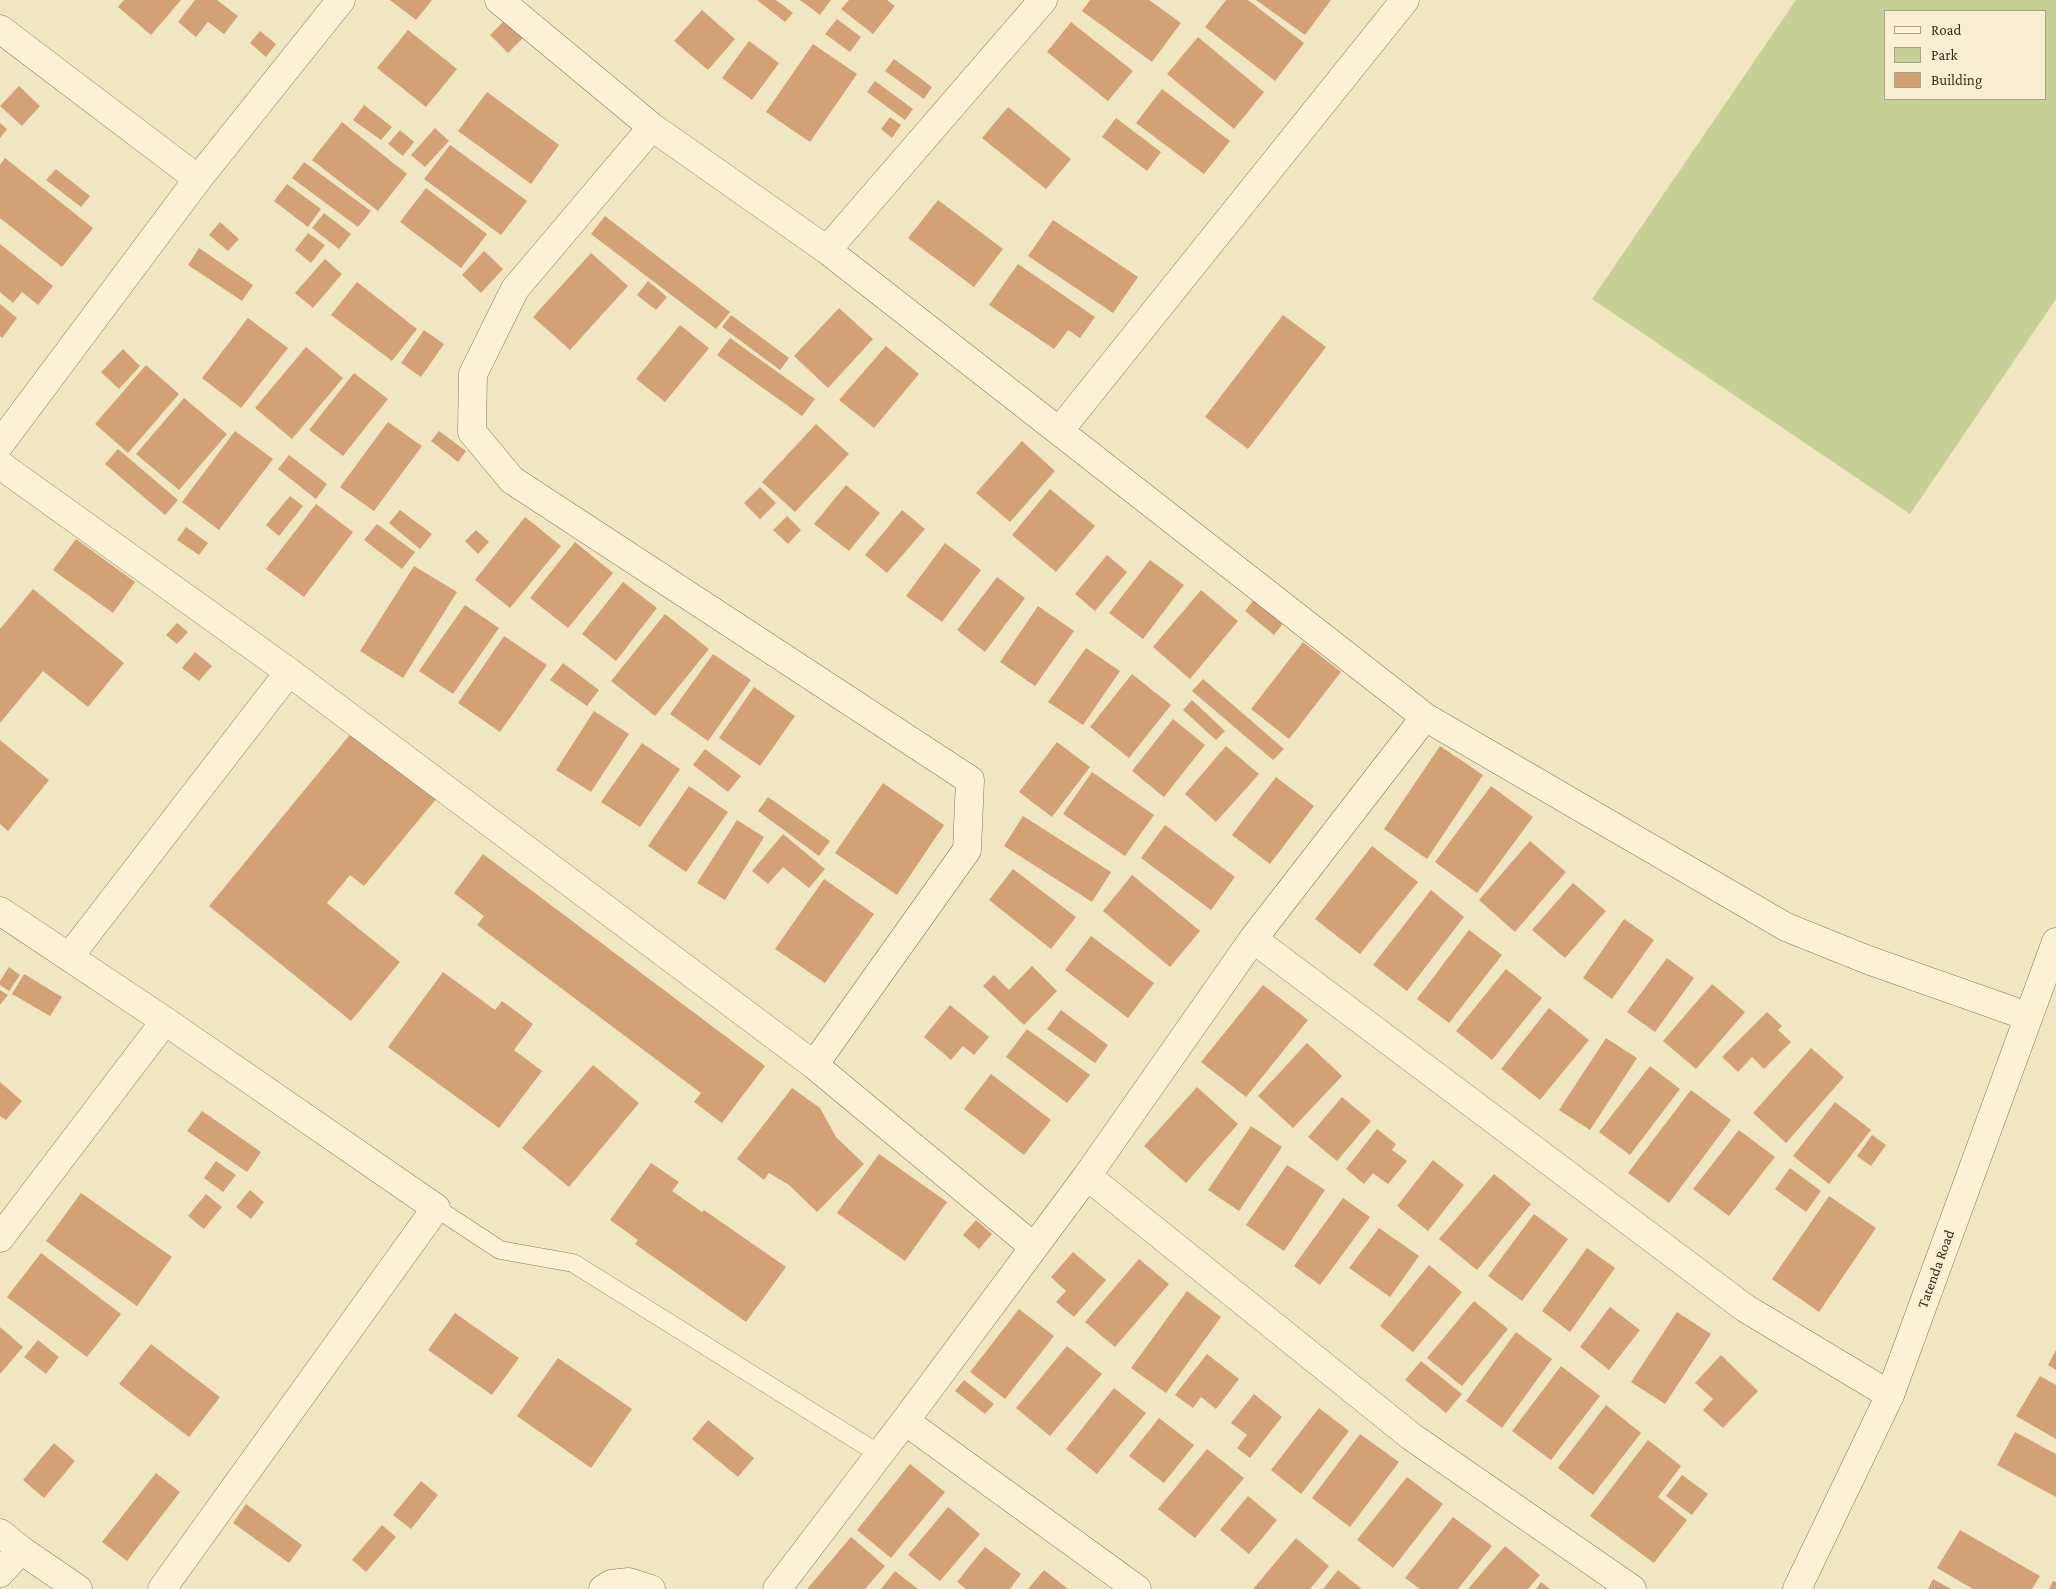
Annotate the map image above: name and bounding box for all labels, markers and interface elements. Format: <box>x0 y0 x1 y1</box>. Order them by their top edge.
legend <box>1884 10 2046 100</box>
text: Road <box>1931 22 1961 38</box>
text: Park <box>1931 47 1958 63</box>
text: Building <box>1931 72 1982 88</box>
street label: Tatenda Road <box>1913 1227 1959 1311</box>

